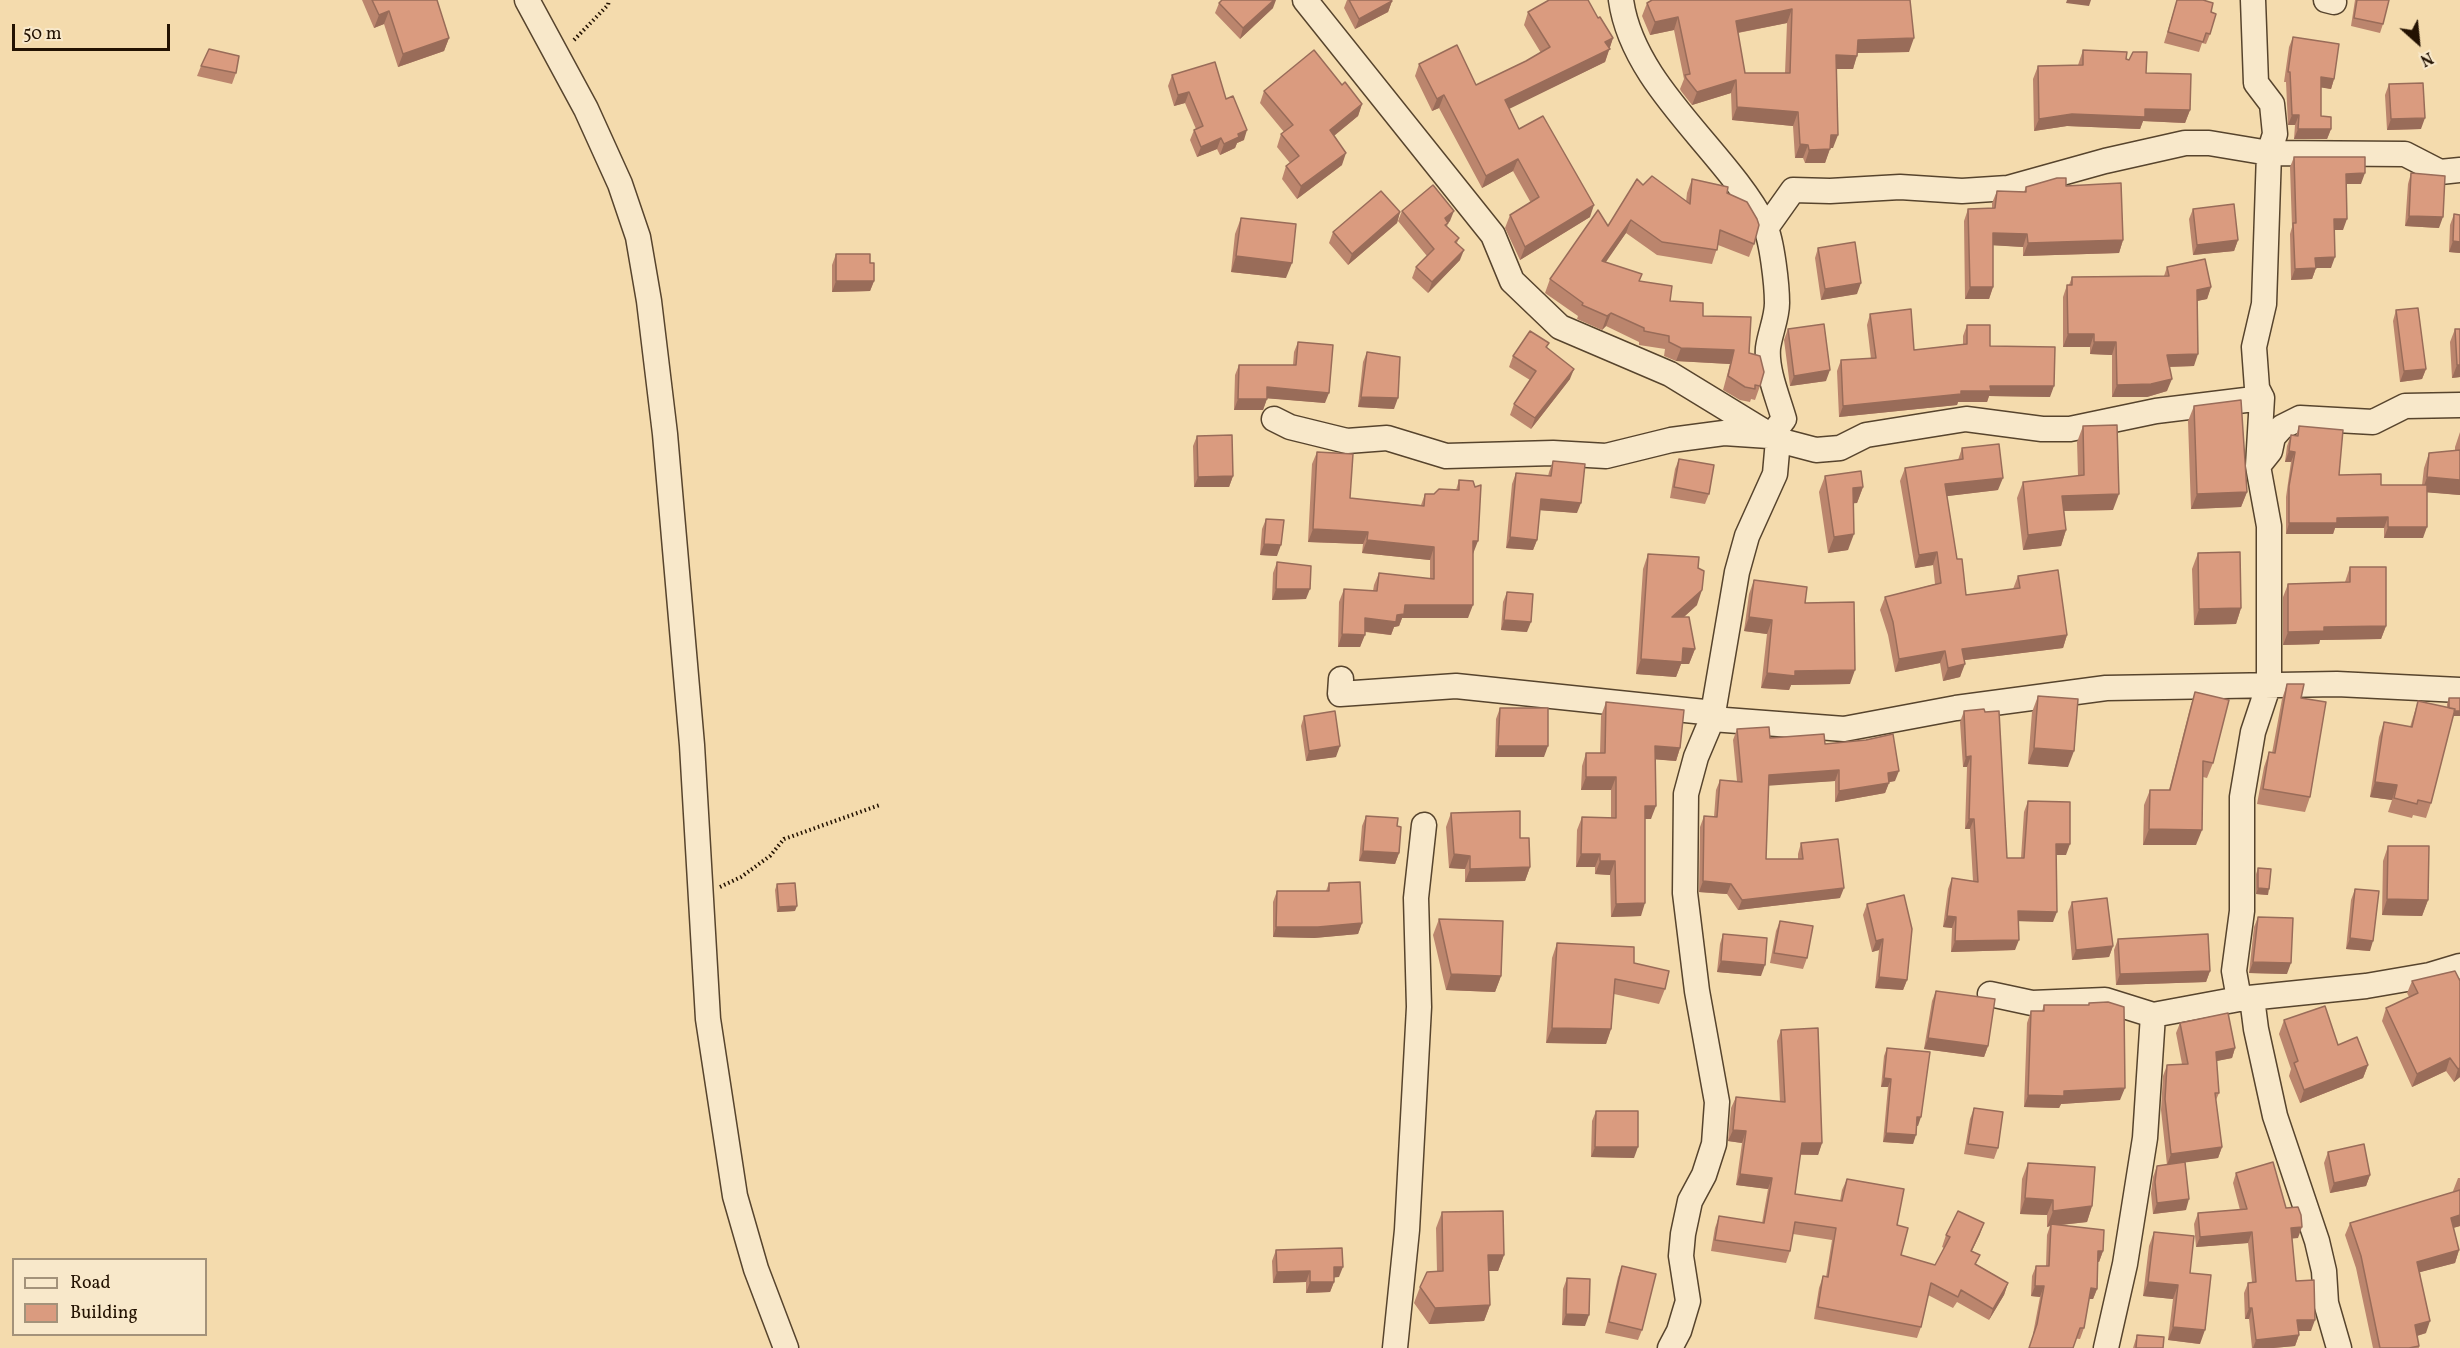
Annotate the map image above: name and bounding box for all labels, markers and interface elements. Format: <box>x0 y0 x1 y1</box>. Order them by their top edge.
scale bar <box>15 12 172 50</box>
north arrow <box>2388 12 2448 72</box>
text: 50 m <box>23 22 62 47</box>
text: N <box>2416 46 2436 70</box>
legend <box>12 1258 207 1336</box>
text: Road <box>70 1271 111 1296</box>
text: Building <box>70 1301 138 1326</box>

